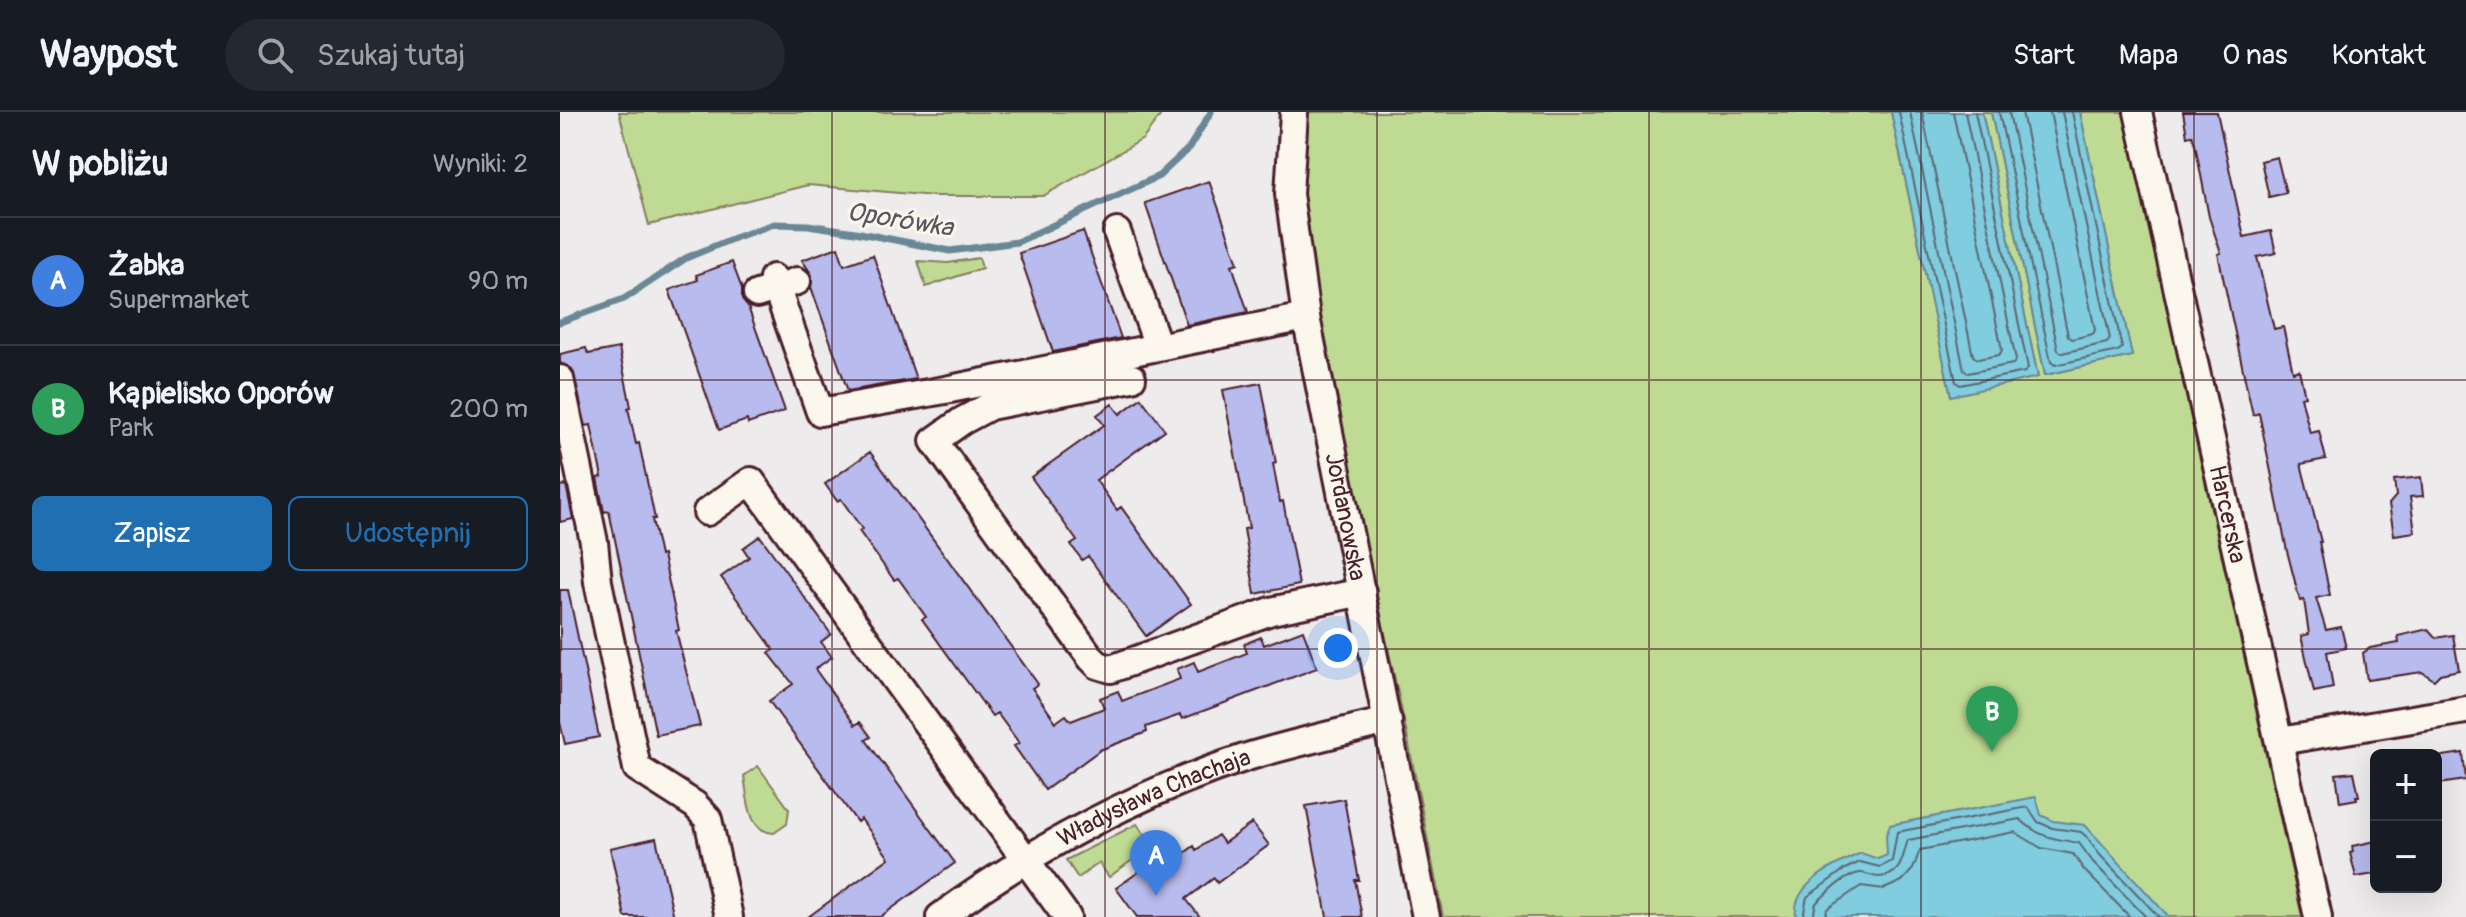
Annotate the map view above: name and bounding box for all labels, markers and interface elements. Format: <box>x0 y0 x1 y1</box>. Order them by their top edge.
search box <box>225 19 785 91</box>
text: Waypost <box>40 31 177 79</box>
icon: search <box>253 33 297 77</box>
text: Szukaj tutaj <box>317 37 465 74</box>
text: Start <box>2013 38 2075 73</box>
text: Mapa <box>2119 38 2178 73</box>
text: O nas <box>2222 38 2288 73</box>
text: Kontakt <box>2332 38 2426 73</box>
text: W pobliżu <box>32 143 168 186</box>
text: Wyniki: 2 <box>433 148 528 180</box>
water label: Oporówka <box>845 196 957 244</box>
text: Żabka <box>108 247 185 284</box>
text: A <box>50 265 66 297</box>
text: 90 m <box>468 265 528 297</box>
text: Supermarket <box>108 284 249 316</box>
text: Kąpielisko Oporów <box>108 375 334 412</box>
text: B <box>51 393 65 425</box>
text: 200 m <box>449 393 528 425</box>
text: Park <box>108 412 154 444</box>
street label: Jordanowska <box>1319 450 1373 583</box>
street label: Harcerska <box>2203 462 2253 566</box>
button: Zapisz <box>32 496 272 571</box>
button: Udostępnij <box>288 496 528 571</box>
your location <box>1318 628 1358 668</box>
pin: B <box>1966 686 2018 752</box>
street label: Władysława Chachaja <box>1052 742 1254 853</box>
map controls <box>2370 749 2442 893</box>
button: + <box>2370 749 2442 821</box>
button: − <box>2370 821 2442 893</box>
pin: A <box>1130 830 1182 896</box>

